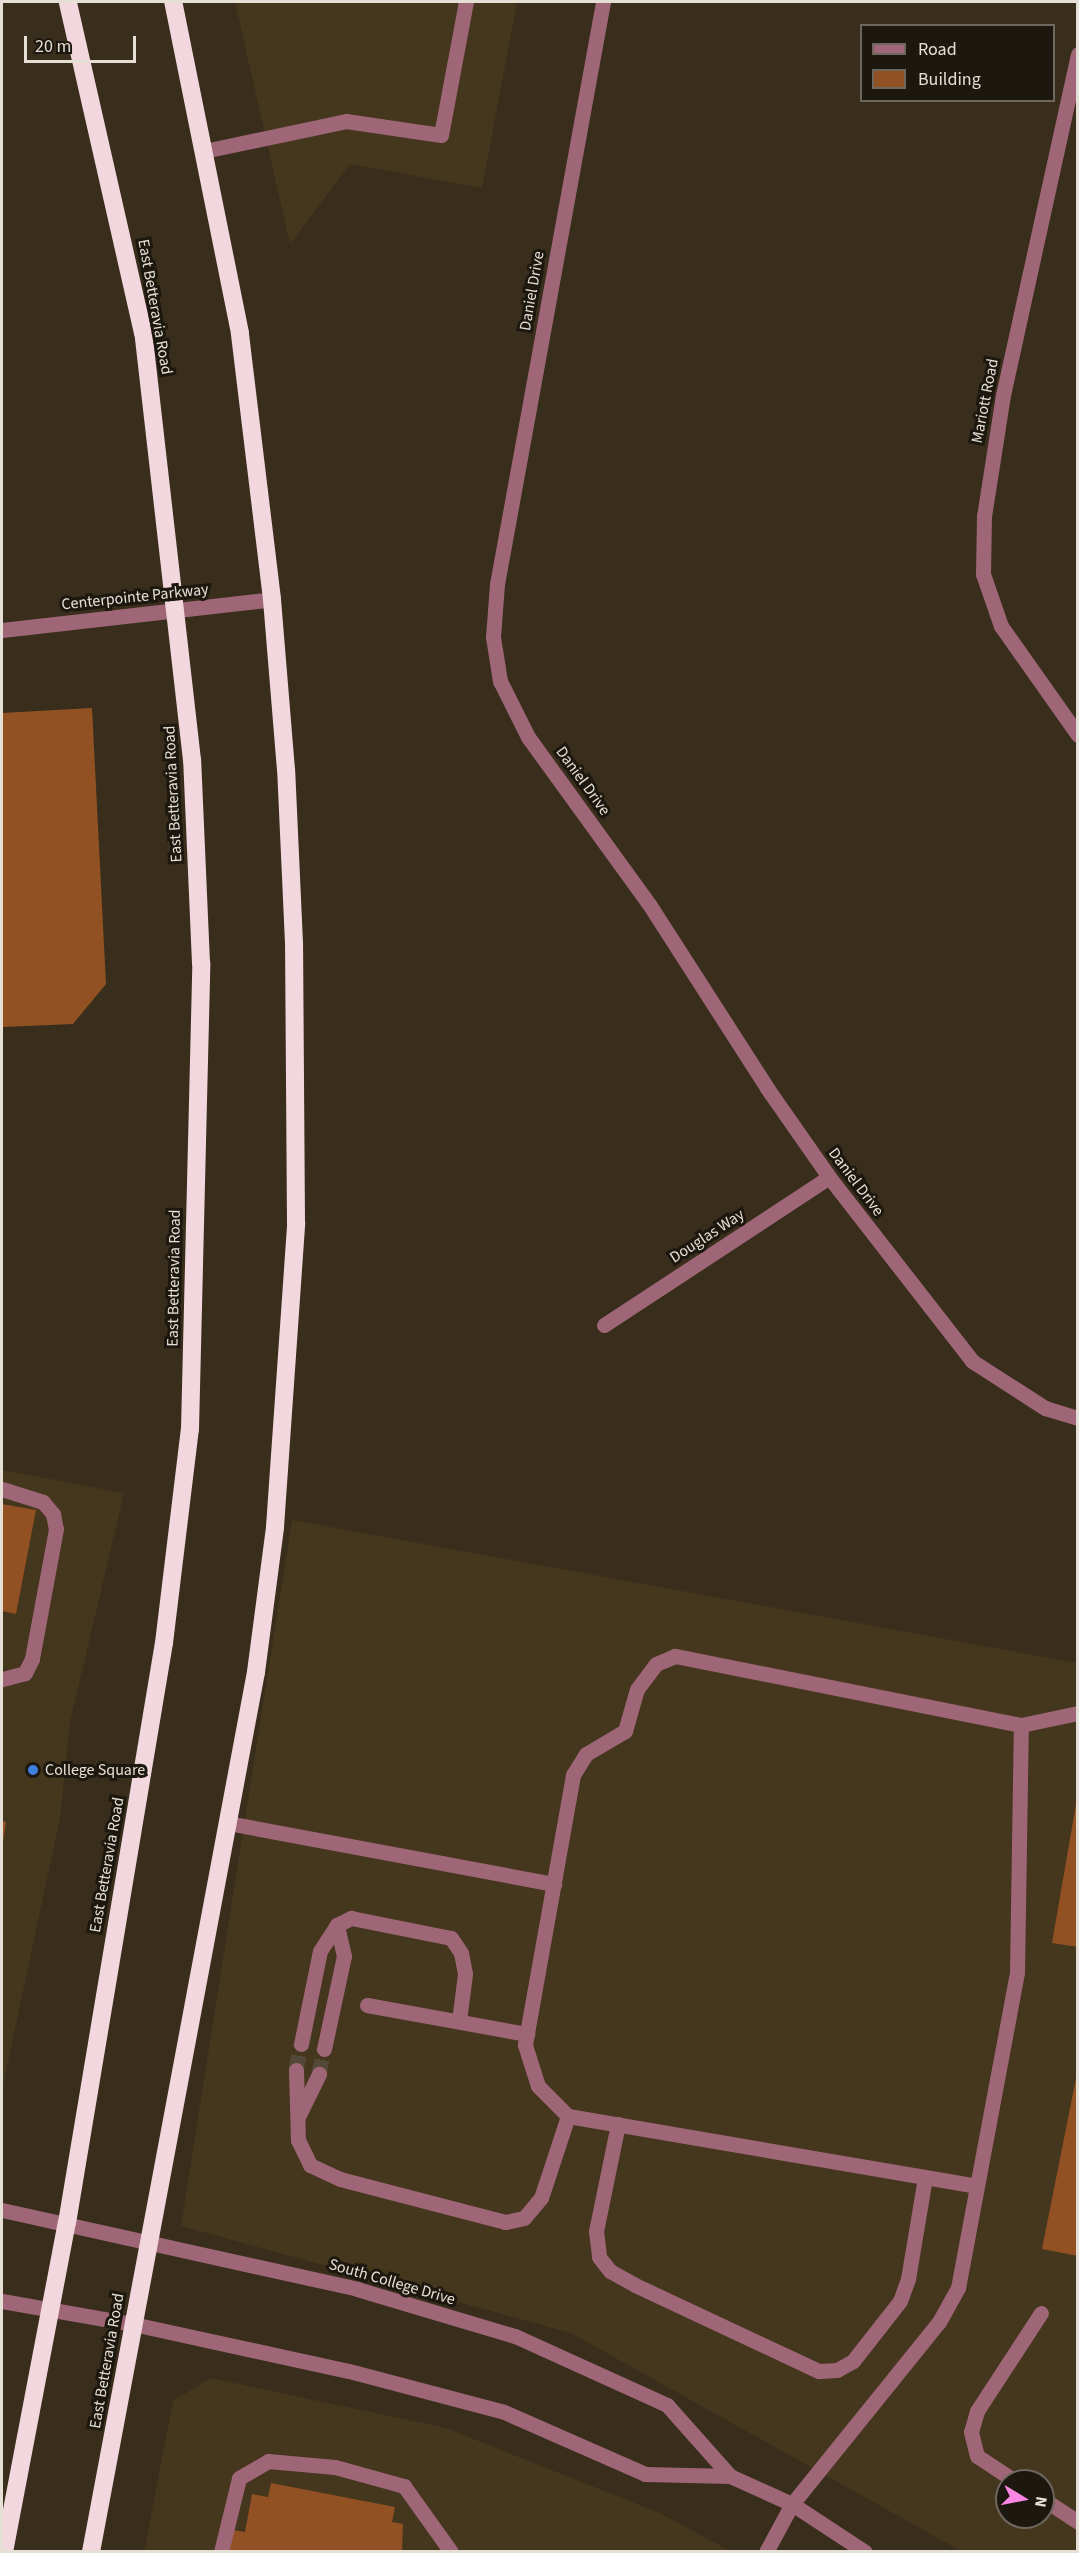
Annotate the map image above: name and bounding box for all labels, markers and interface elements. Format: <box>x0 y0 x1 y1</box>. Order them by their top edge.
scale bar <box>27 24 140 62</box>
legend <box>860 24 1055 102</box>
text: 20 m <box>35 34 71 59</box>
text: Road <box>918 37 957 62</box>
text: Building <box>918 67 981 92</box>
street label: East Betteravia Road <box>134 238 176 376</box>
street label: Daniel Drive <box>516 250 548 332</box>
street label: Mariott Road <box>967 357 1003 445</box>
street label: Centerpointe Parkway <box>60 580 210 614</box>
street label: East Betteravia Road <box>160 725 186 863</box>
street label: Daniel Drive <box>552 743 614 819</box>
street label: Daniel Drive <box>824 1144 888 1220</box>
street label: Douglas Way <box>666 1205 748 1267</box>
street label: East Betteravia Road <box>163 1209 185 1347</box>
place label: College Square <box>45 1760 145 1780</box>
marker: College Square <box>26 1763 40 1777</box>
street label: East Betteravia Road <box>86 1796 128 1934</box>
street label: South College Drive <box>327 2255 457 2309</box>
street label: East Betteravia Road <box>86 2292 128 2430</box>
north arrow <box>995 2469 1055 2529</box>
text: N <box>1029 2495 1053 2509</box>

